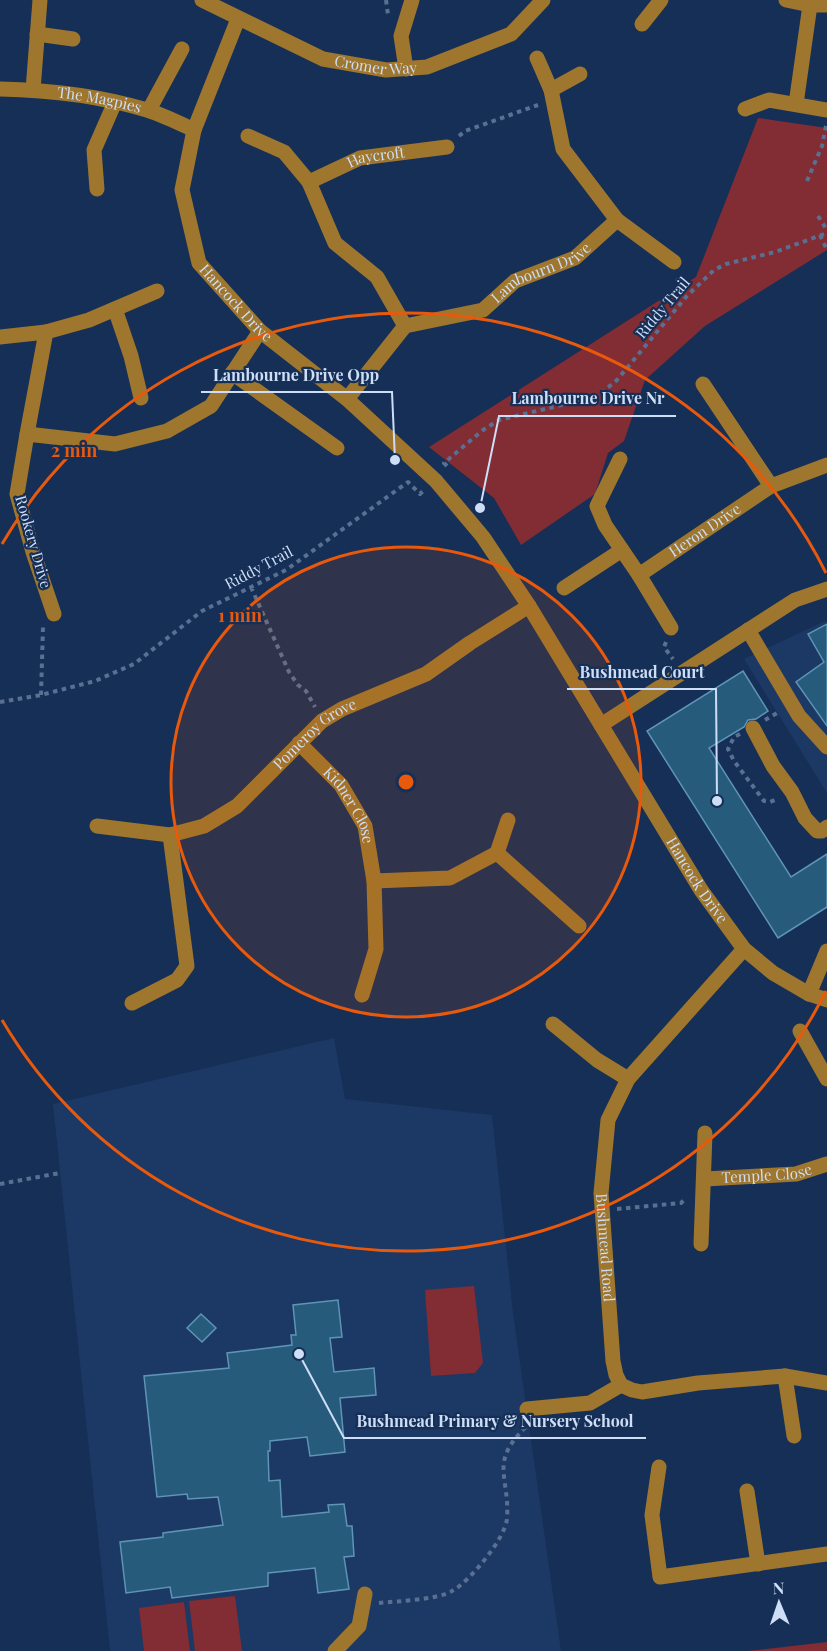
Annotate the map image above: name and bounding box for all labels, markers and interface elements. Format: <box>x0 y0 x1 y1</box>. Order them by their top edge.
street label: Cromer Way <box>333 50 418 79</box>
street label: The Magpies <box>56 82 144 117</box>
street label: Haycroft <box>343 141 406 172</box>
street label: Lambourn Drive <box>486 238 595 307</box>
street label: Hancock Drive <box>196 259 277 346</box>
street label: Riddy Trail <box>631 272 694 342</box>
callout: Lambourne Drive Opp <box>201 358 392 392</box>
text: Lambourne Drive Opp <box>213 364 379 385</box>
callout: Lambourne Drive Nr <box>499 382 676 416</box>
text: Lambourne Drive Nr <box>511 387 665 408</box>
text: 2 min <box>51 438 97 462</box>
street label: Rookery Drive <box>11 493 57 590</box>
street label: Heron Drive <box>665 498 744 561</box>
street label: Riddy Trail <box>221 541 296 593</box>
text: 1 min <box>218 603 262 627</box>
callout: Bushmead Court <box>567 655 716 689</box>
text: Bushmead Court <box>580 661 705 682</box>
street label: Pomeroy Grove <box>268 693 359 773</box>
street label: Kidner Close <box>319 762 379 845</box>
centre of rings <box>396 772 416 792</box>
street label: Hancock Drive <box>662 833 733 927</box>
street label: Temple Close <box>721 1159 814 1187</box>
street label: Bushmead Road <box>592 1193 620 1303</box>
callout: Bushmead Primary & Nursery School <box>344 1404 646 1438</box>
text: Bushmead Primary & Nursery School <box>356 1410 634 1431</box>
north arrow <box>749 1573 809 1633</box>
text: N <box>772 1577 785 1598</box>

